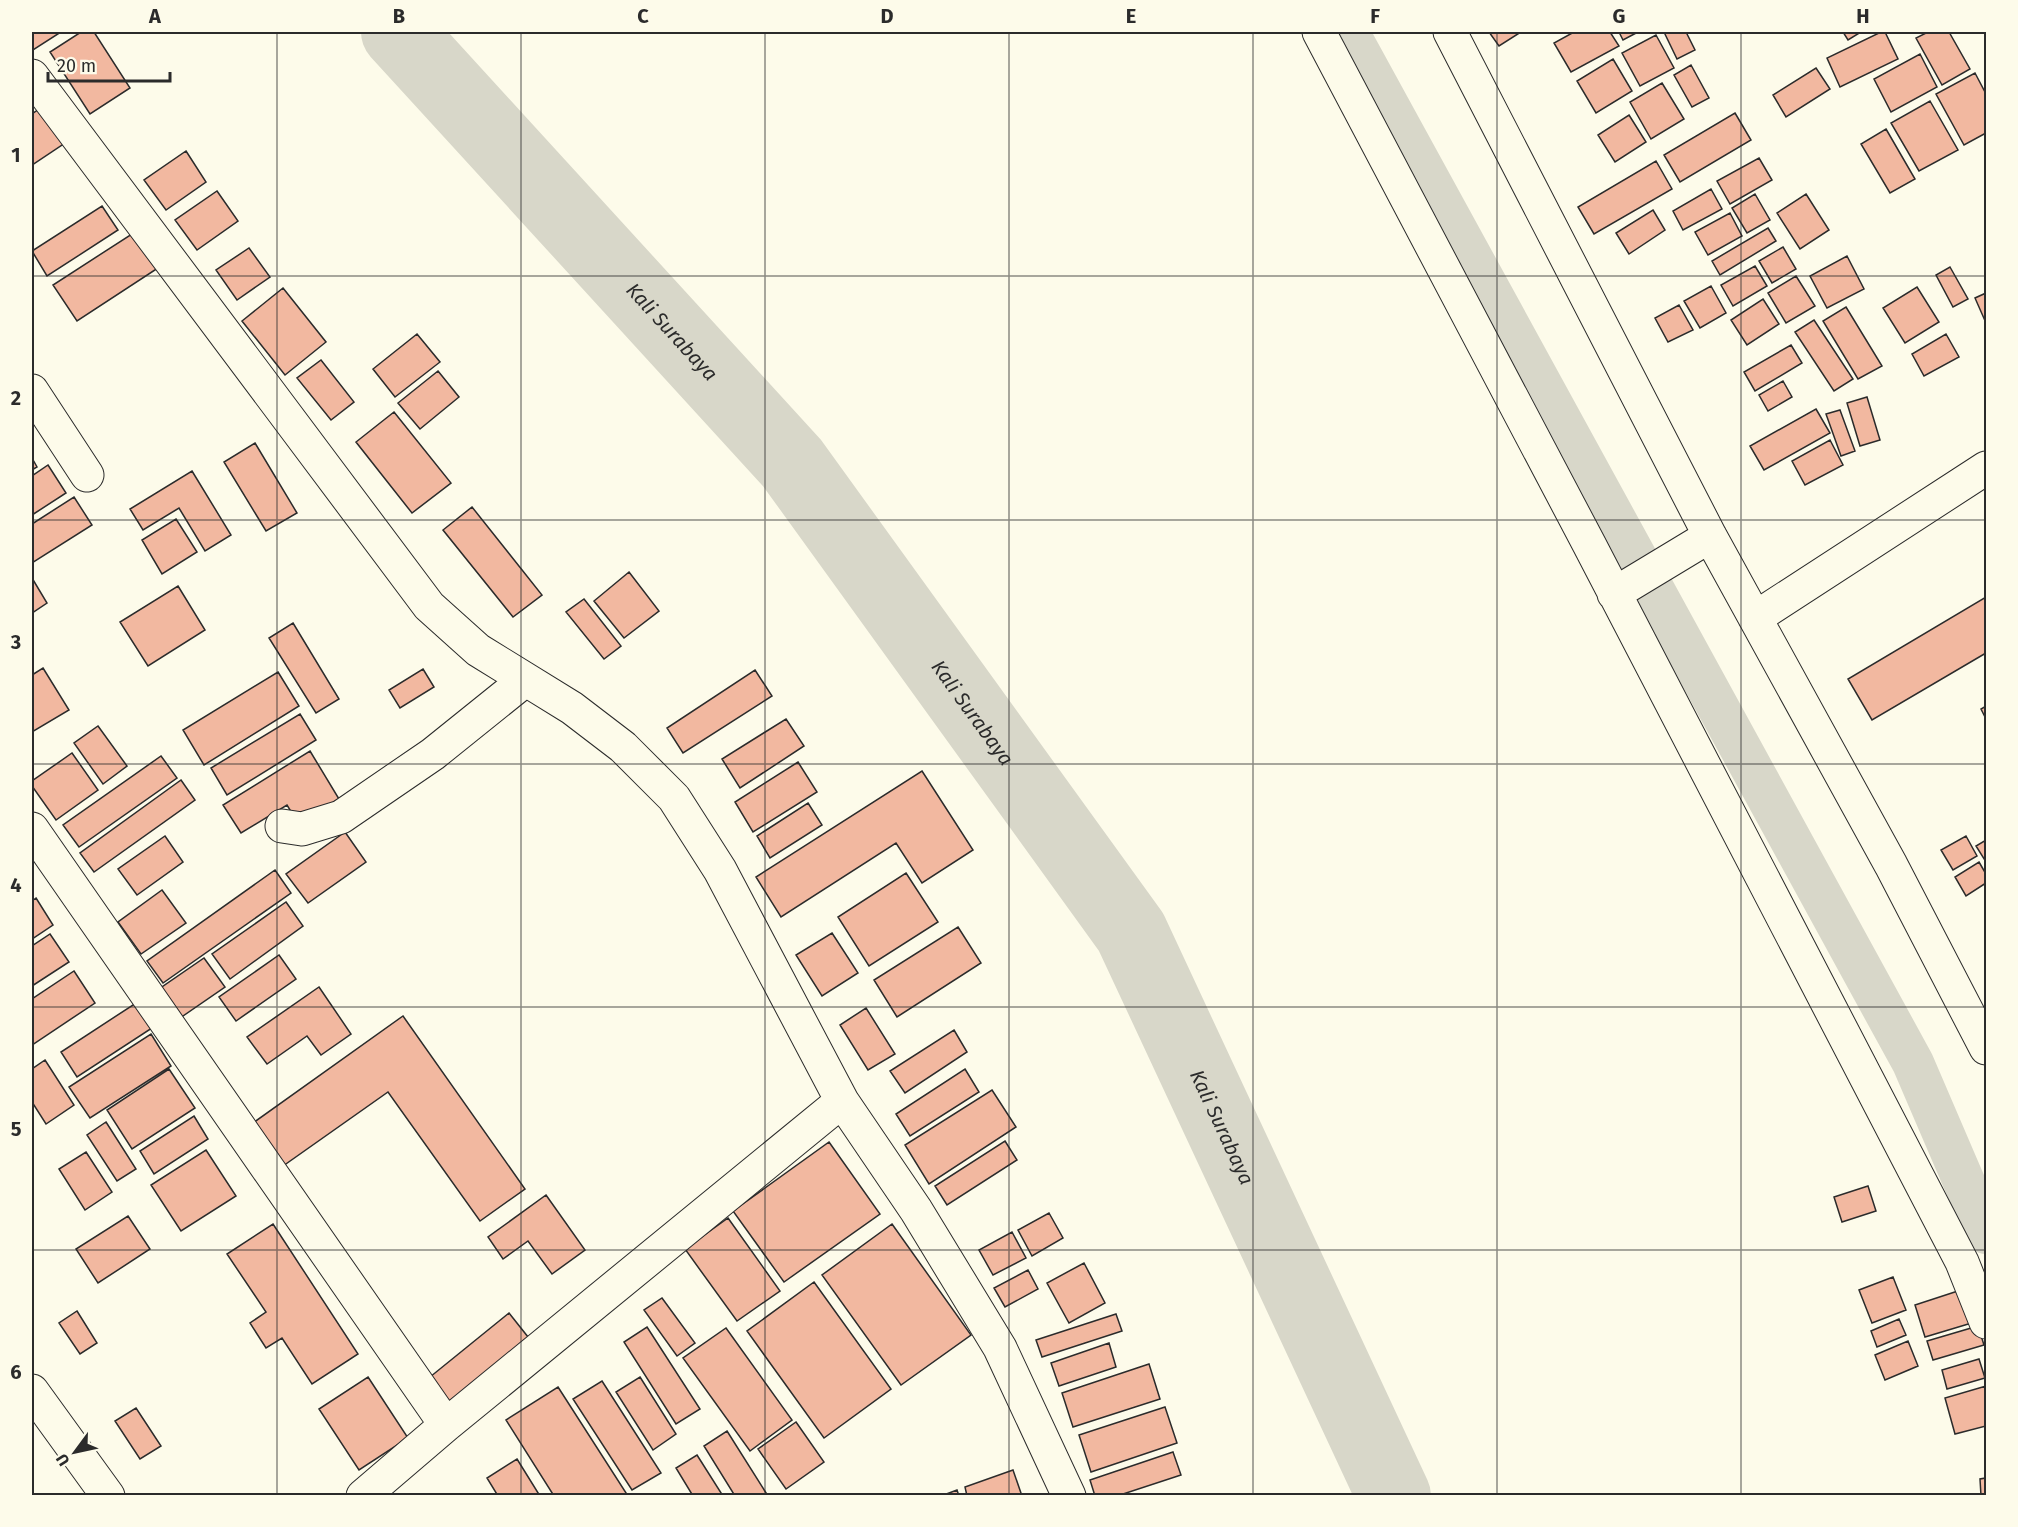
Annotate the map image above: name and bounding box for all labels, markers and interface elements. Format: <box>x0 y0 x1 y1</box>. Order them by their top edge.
text: A <box>148 4 162 28</box>
text: B <box>393 4 405 28</box>
text: C <box>637 4 649 28</box>
text: D <box>880 4 894 28</box>
text: E <box>1126 4 1136 28</box>
text: F <box>1370 4 1380 28</box>
text: G <box>1613 4 1625 28</box>
text: H <box>1856 4 1870 28</box>
scale bar <box>48 45 170 83</box>
text: 20 m <box>57 55 96 77</box>
text: 1 <box>11 143 21 167</box>
water label: Kali Surabaya <box>621 278 723 386</box>
text: 2 <box>11 386 21 410</box>
text: 3 <box>10 630 21 654</box>
water label: Kali Surabaya <box>926 655 1018 770</box>
text: 4 <box>10 873 22 897</box>
water label: Kali Surabaya <box>1185 1066 1259 1188</box>
text: 5 <box>11 1117 22 1141</box>
text: 6 <box>10 1360 22 1384</box>
north arrow <box>45 1422 105 1482</box>
text: U <box>52 1450 74 1469</box>

